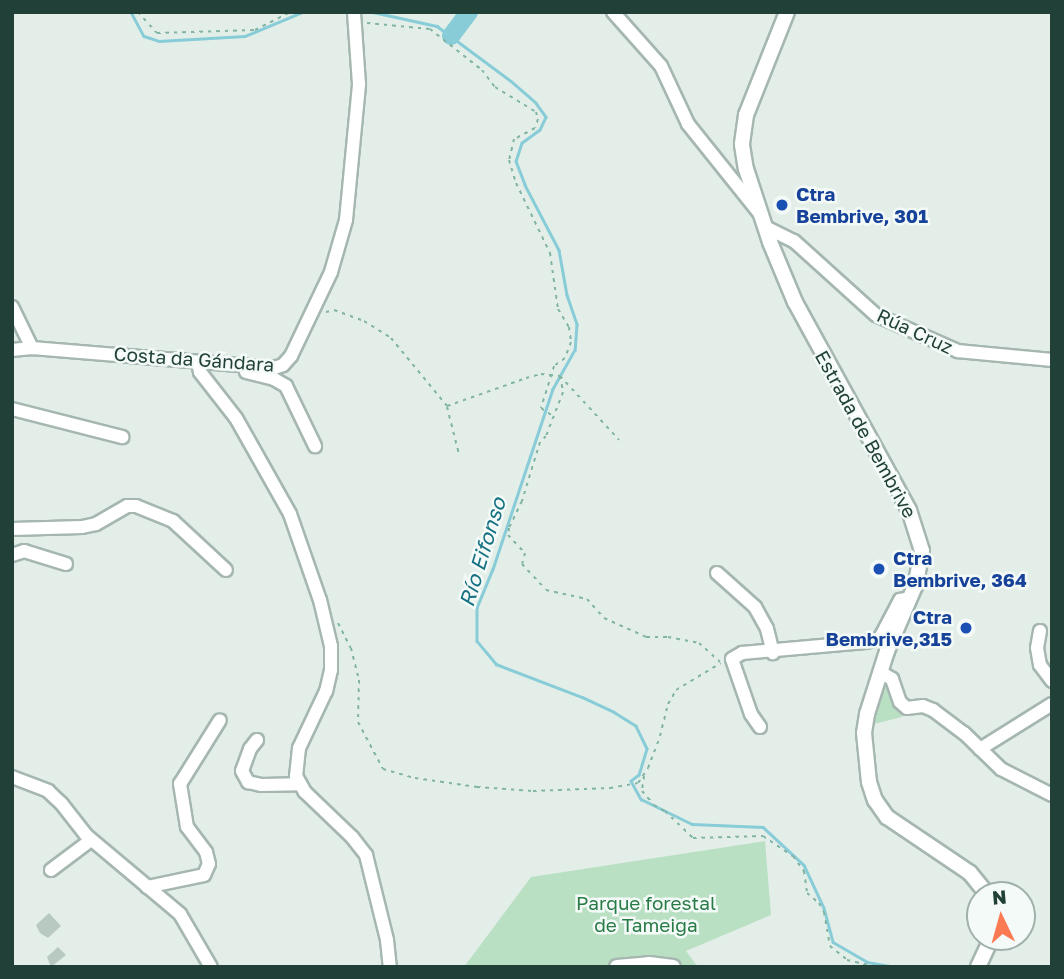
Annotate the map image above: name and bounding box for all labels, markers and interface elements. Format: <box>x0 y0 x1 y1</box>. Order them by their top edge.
place label: Ctra Bembrive, 301 <box>796 183 928 227</box>
marker: Ctra Bembrive, 301 <box>774 197 790 213</box>
street label: Rúa Cruz <box>873 304 957 358</box>
street label: Costa da Gándara <box>113 342 275 376</box>
street label: Estrada de Bembrive <box>810 346 922 522</box>
water label: Río Eifonso <box>453 494 511 610</box>
place label: Ctra Bembrive, 364 <box>893 547 1027 591</box>
marker: Ctra Bembrive, 364 <box>871 561 887 577</box>
place label: Ctra Bembrive,315 <box>826 606 952 650</box>
marker: Ctra Bembrive,315 <box>958 620 974 636</box>
north arrow <box>966 881 1036 951</box>
text: N <box>991 884 1007 909</box>
park label: Parque forestal de Tameiga <box>576 892 716 936</box>

